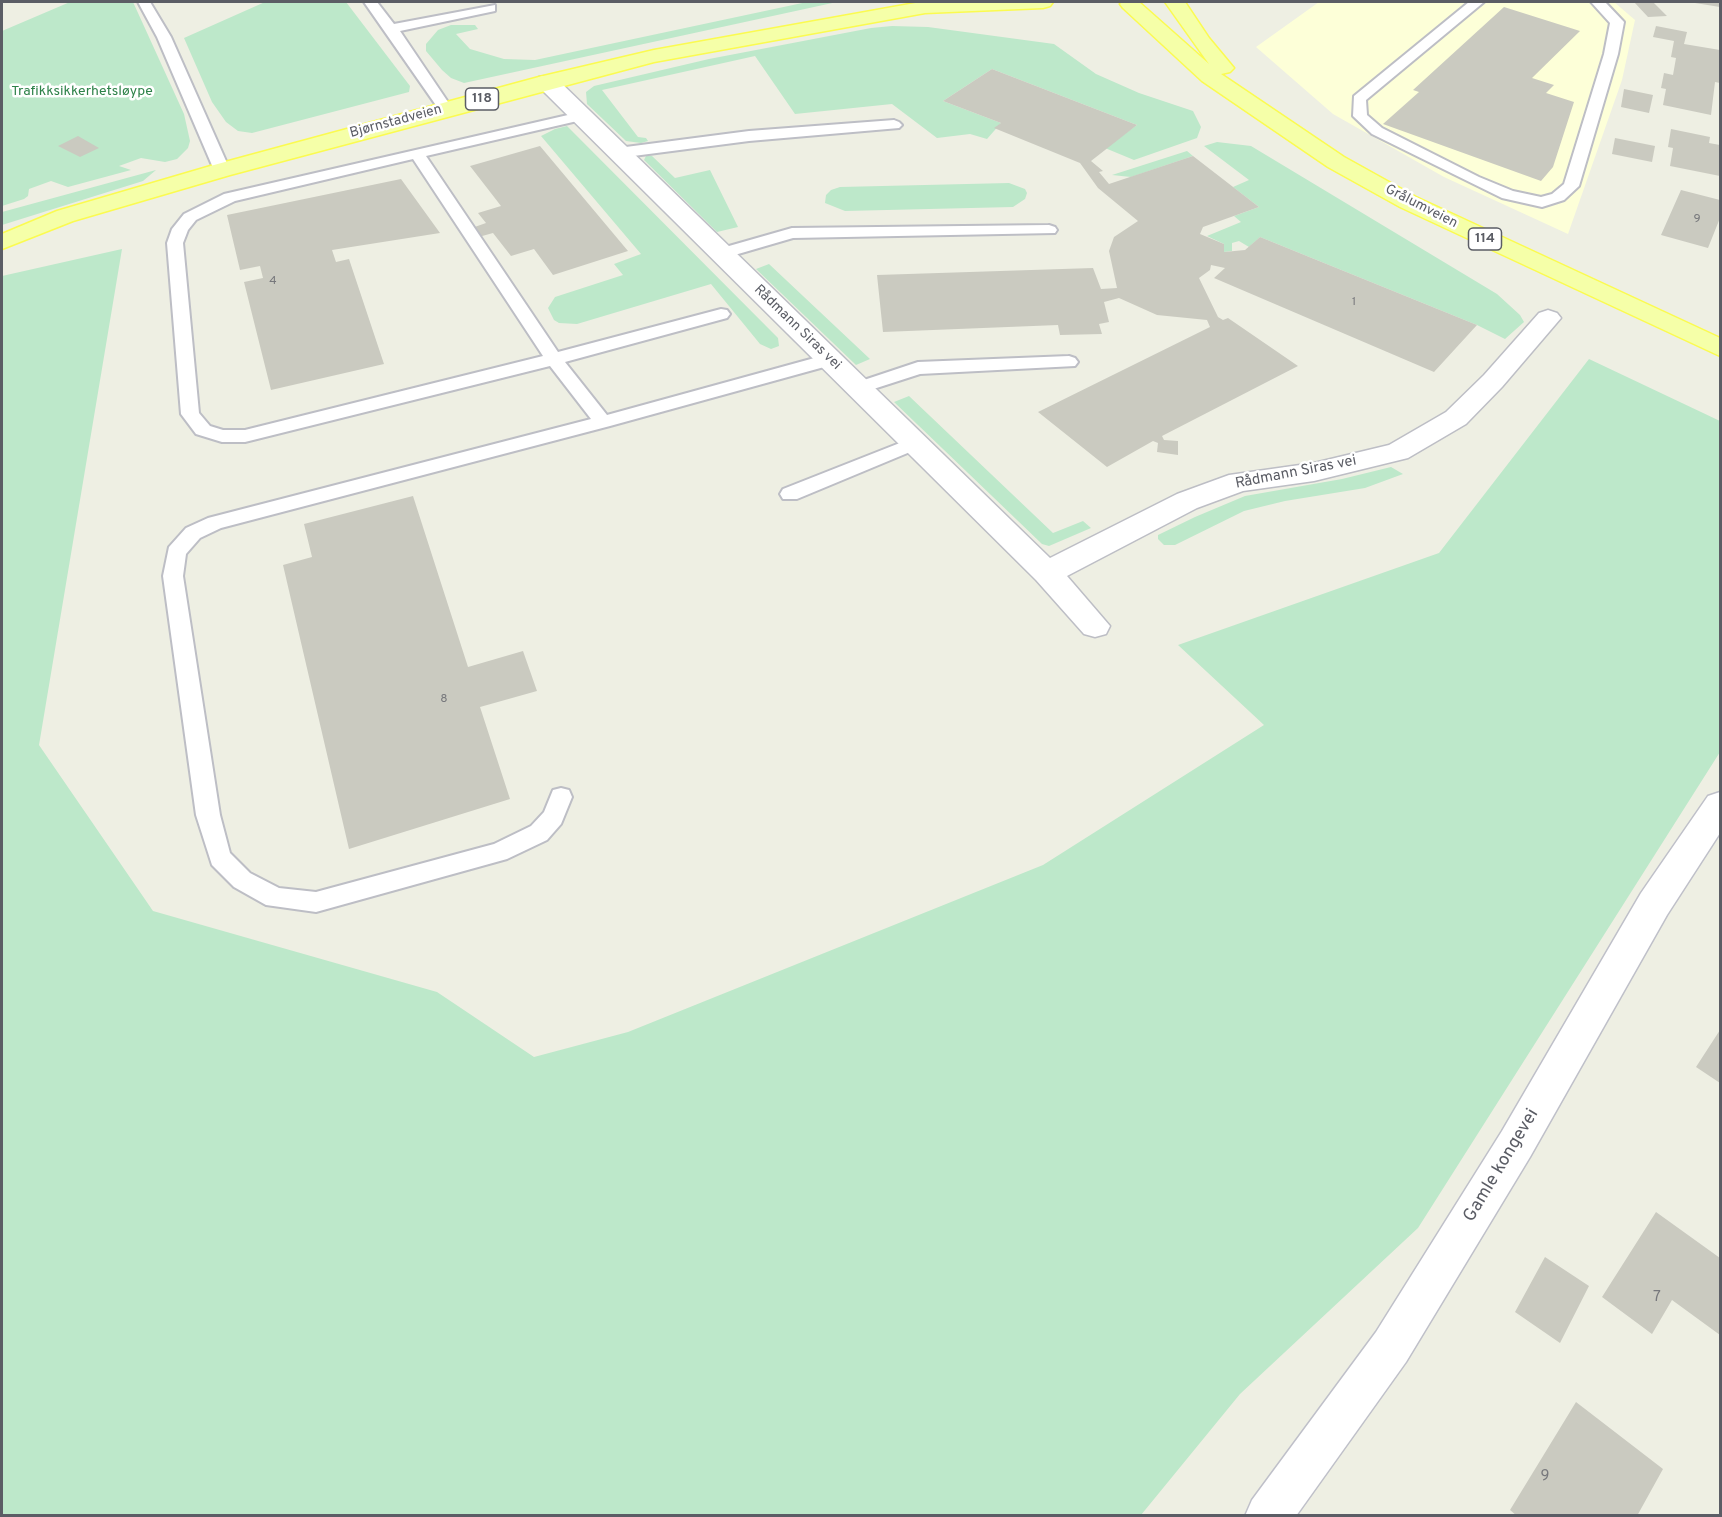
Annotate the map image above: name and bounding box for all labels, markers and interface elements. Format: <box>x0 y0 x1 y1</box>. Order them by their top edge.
park label: Trafikksikkerhetsløype <box>11 84 153 100</box>
road number: 118 <box>466 88 498 110</box>
street label: Bjørnstadveien <box>348 102 444 142</box>
street label: Grålumveien <box>1382 181 1460 233</box>
house number: 9 <box>1693 213 1701 227</box>
road number: 114 <box>1468 228 1502 250</box>
house number: 4 <box>269 275 277 289</box>
street label: Rådmann Siras vei <box>750 282 844 374</box>
house number: 1 <box>1352 296 1356 310</box>
street label: Rådmann Siras vei <box>1234 452 1358 494</box>
house number: 8 <box>440 693 448 707</box>
street label: Gamle kongevei <box>1460 1106 1544 1226</box>
house number: 7 <box>1653 1289 1661 1307</box>
house number: 9 <box>1541 1468 1549 1486</box>

